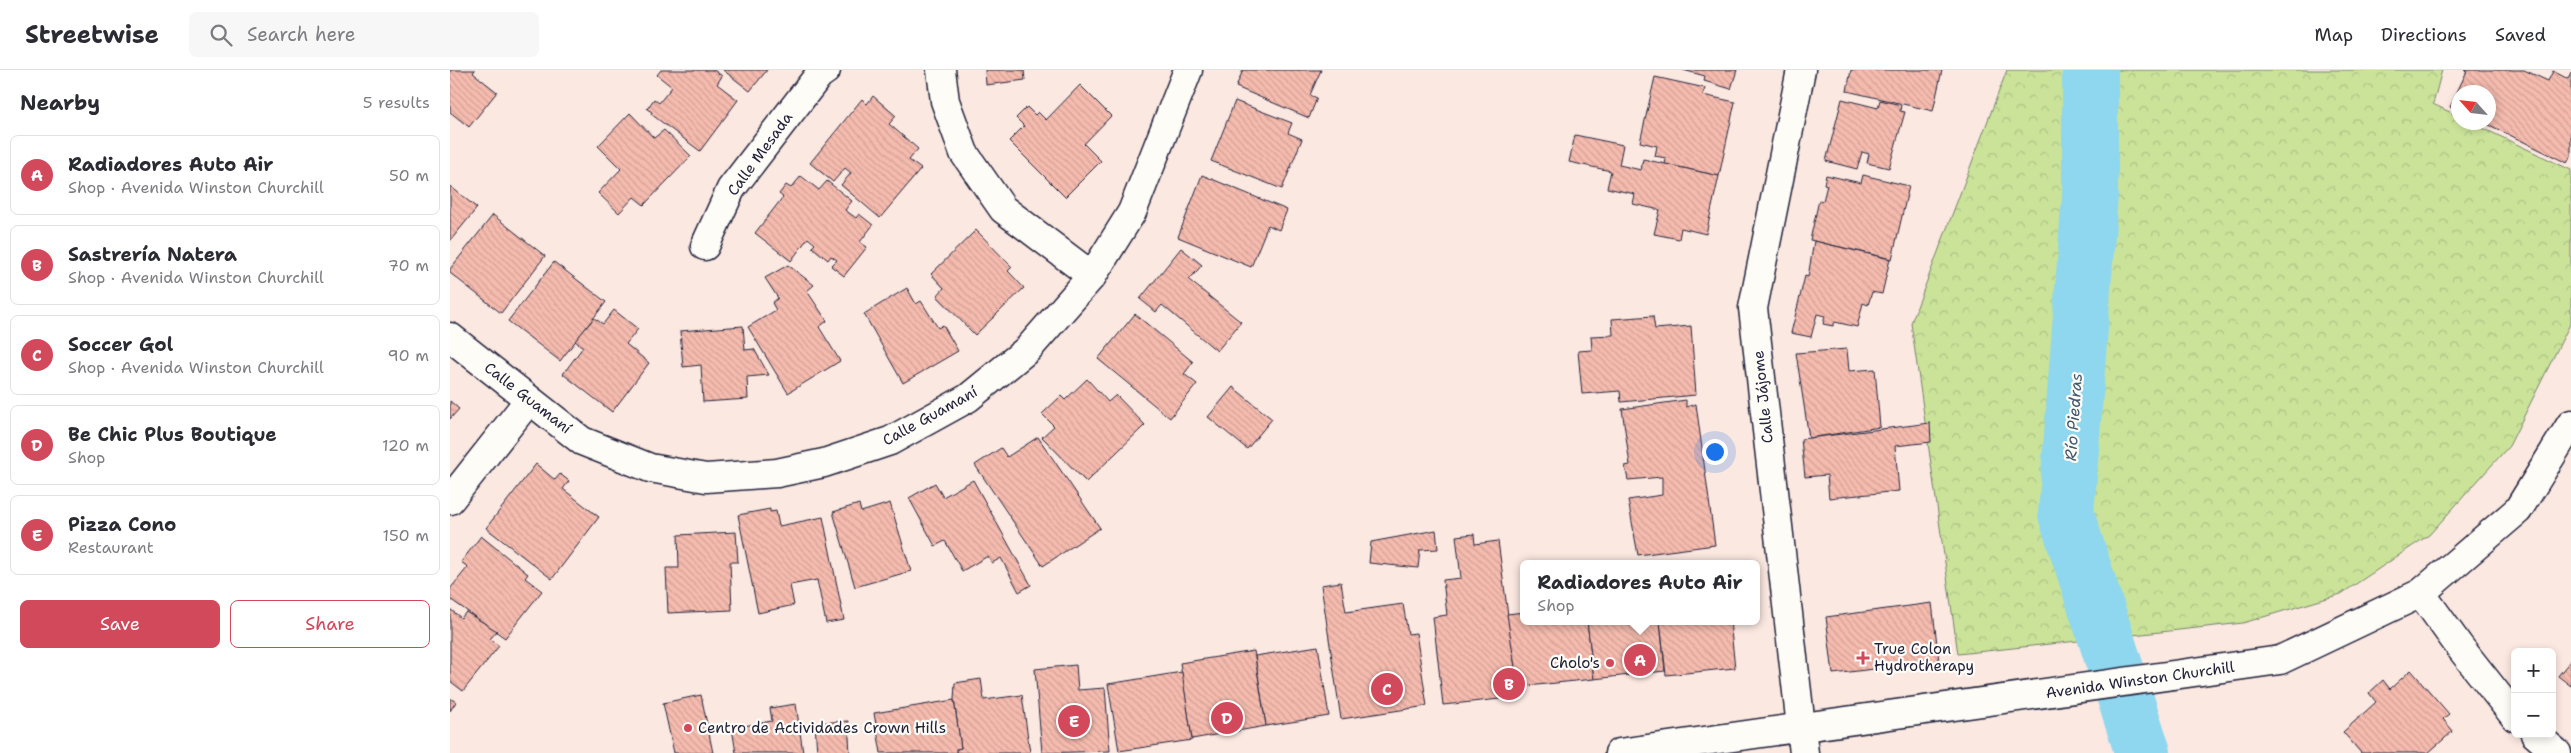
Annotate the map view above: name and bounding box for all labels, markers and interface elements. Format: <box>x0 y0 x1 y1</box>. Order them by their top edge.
search box <box>189 12 539 57</box>
text: Streetwise <box>25 19 159 51</box>
icon: search <box>207 21 235 49</box>
text: Search here <box>247 22 356 47</box>
text: Map <box>2315 23 2353 47</box>
text: Directions <box>2381 23 2467 47</box>
text: Saved <box>2495 23 2546 47</box>
north arrow <box>2451 85 2496 130</box>
text: Nearby <box>20 89 100 117</box>
text: 5 results <box>363 92 430 113</box>
street label: Calle Mesada <box>723 108 797 200</box>
text: Radiadores Auto Air <box>68 152 273 177</box>
text: A <box>31 165 43 186</box>
text: 50 m <box>389 165 429 186</box>
text: Shop · Avenida Winston Churchill <box>68 177 324 198</box>
text: Sastrería Natera <box>68 242 237 267</box>
text: B <box>32 255 42 276</box>
text: 70 m <box>388 255 429 276</box>
text: Shop · Avenida Winston Churchill <box>68 267 324 288</box>
text: Soccer Gol <box>68 332 173 357</box>
text: C <box>32 345 42 366</box>
text: 90 m <box>388 345 429 366</box>
street label: Calle Jájome <box>1748 350 1778 444</box>
text: Shop · Avenida Winston Churchill <box>68 357 324 378</box>
street label: Calle Guamaní <box>480 358 576 439</box>
water label: Río Piedras <box>2060 372 2087 462</box>
street label: Calle Guamaní <box>879 381 982 450</box>
text: Be Chic Plus Boutique <box>68 422 277 447</box>
text: D <box>31 435 43 456</box>
text: 120 m <box>382 435 429 456</box>
your location <box>1702 439 1728 465</box>
text: Shop <box>68 447 105 468</box>
text: Pizza Cono <box>68 512 176 537</box>
text: E <box>32 525 42 546</box>
text: 150 m <box>382 525 429 546</box>
text: Restaurant <box>68 537 154 558</box>
popup <box>1520 560 1760 625</box>
text: Radiadores Auto Air <box>1537 570 1743 595</box>
text: Shop <box>1537 595 1575 616</box>
button: Save <box>20 600 220 648</box>
button: Share <box>230 600 430 648</box>
place label: True Colon Hydrotherapy <box>1874 639 1974 676</box>
pin: A <box>1624 641 1656 679</box>
map controls <box>2511 648 2556 738</box>
button: + <box>2511 648 2556 693</box>
marker: True Colon Hydrotherapy <box>1856 651 1870 665</box>
place label: Cholo's <box>1550 653 1600 673</box>
marker: Cholo's <box>1604 657 1616 669</box>
street label: Avenida Winston Churchill <box>2044 657 2236 703</box>
pin: B <box>1493 665 1525 703</box>
pin: C <box>1371 670 1403 708</box>
button: − <box>2511 693 2556 738</box>
pin: D <box>1211 699 1243 737</box>
pin: E <box>1058 702 1090 740</box>
place label: Centro de Actividades Crown Hills <box>698 718 946 738</box>
marker: Centro de Actividades Crown Hills <box>682 722 694 734</box>

